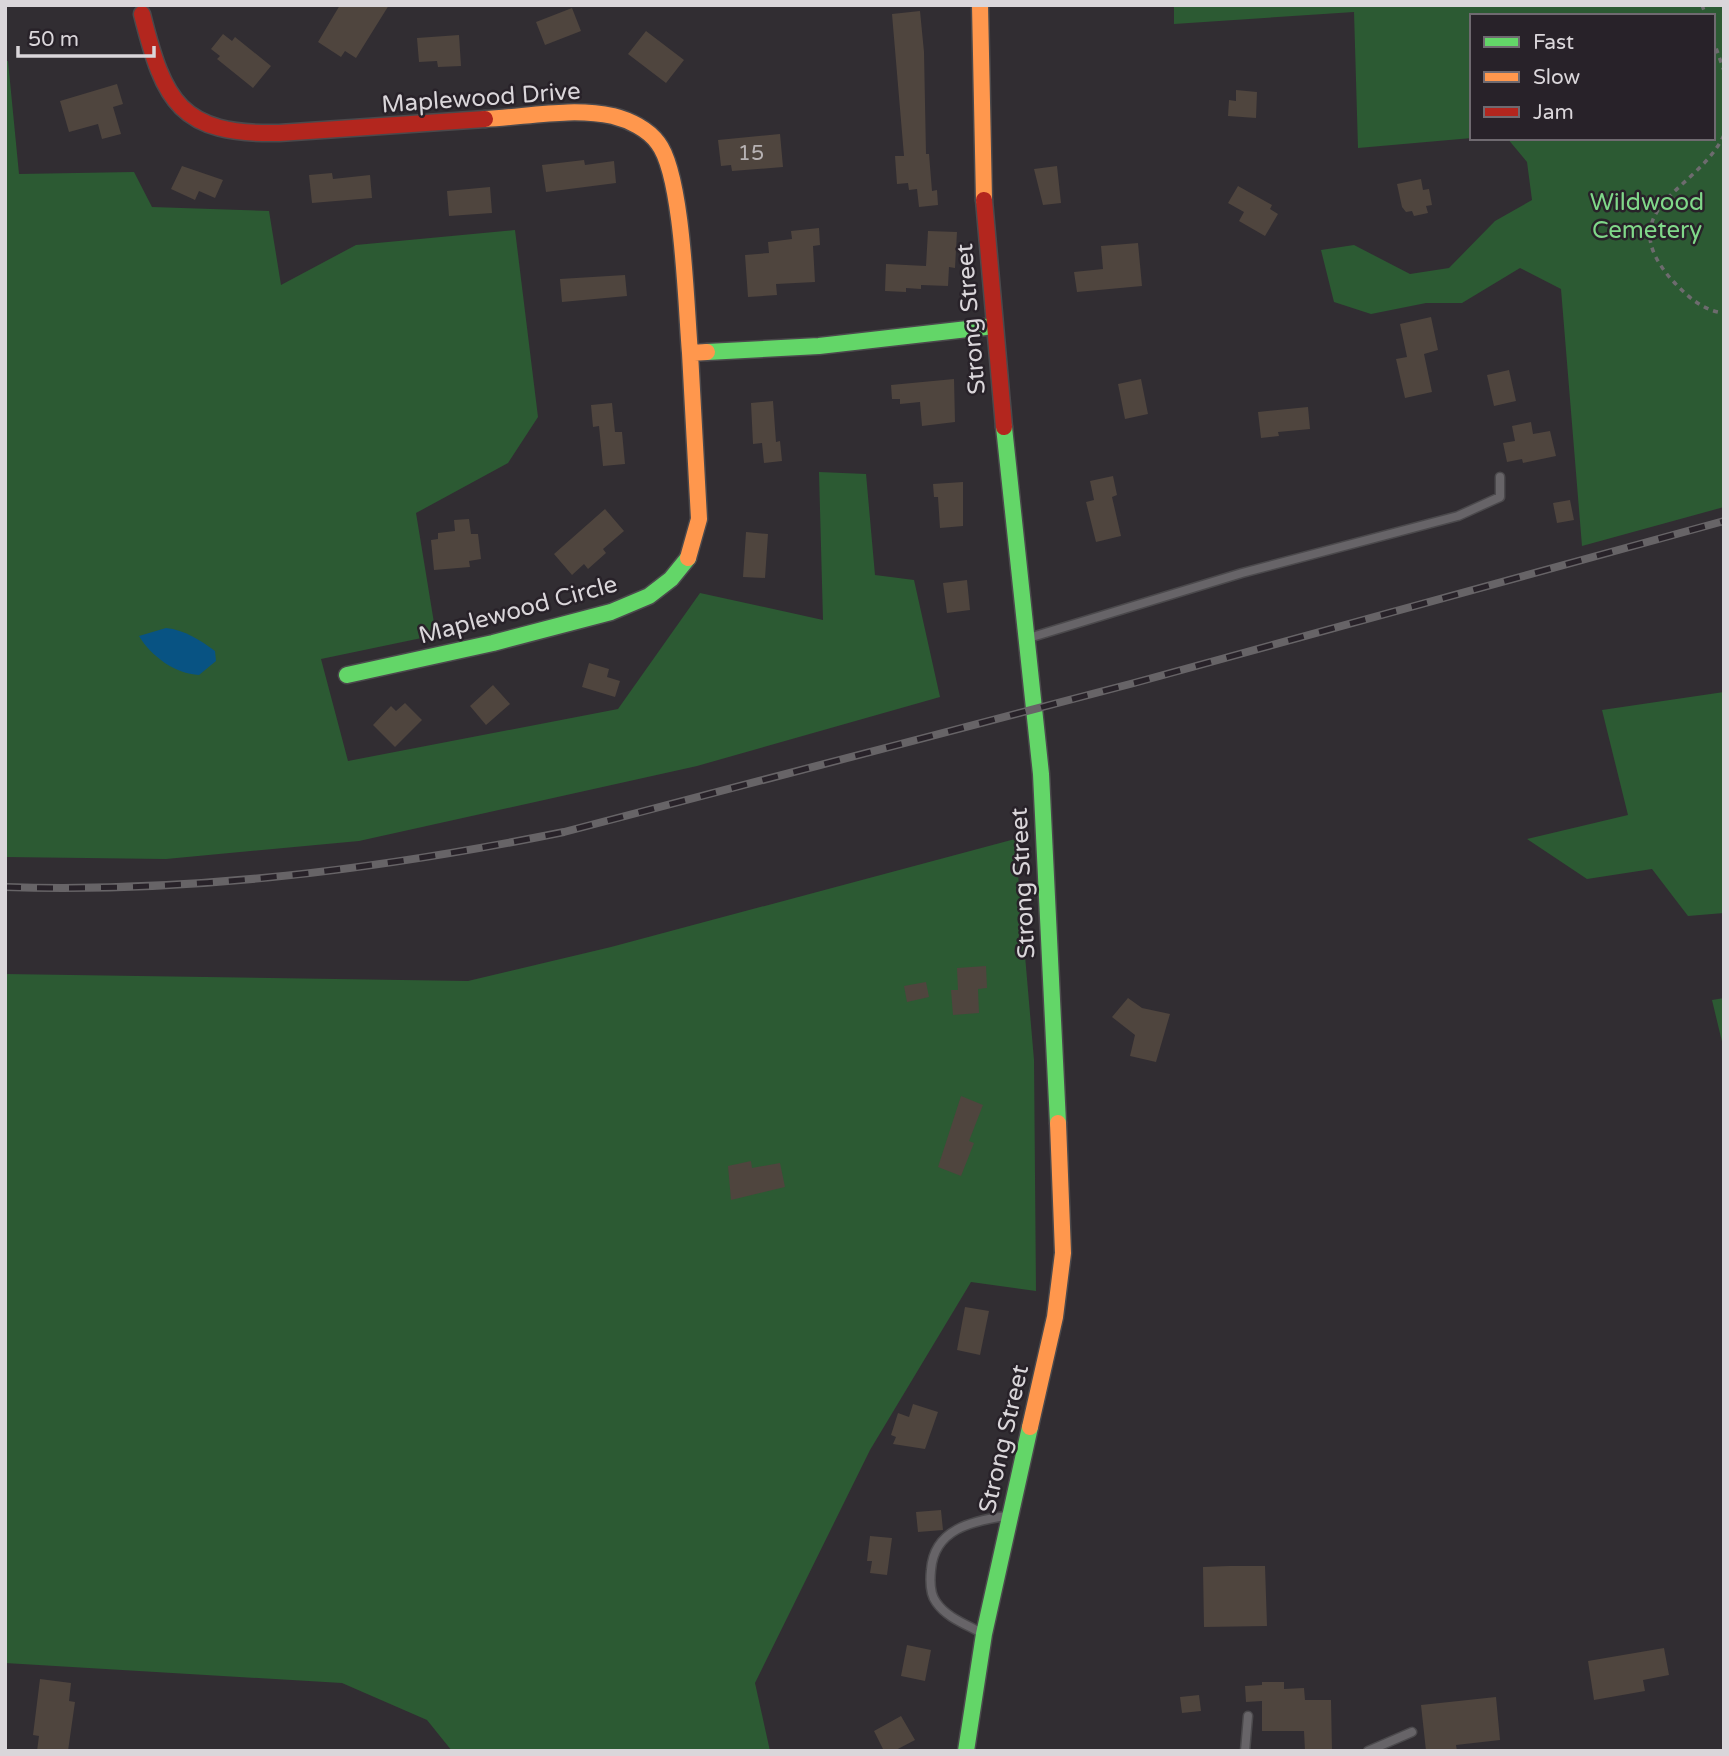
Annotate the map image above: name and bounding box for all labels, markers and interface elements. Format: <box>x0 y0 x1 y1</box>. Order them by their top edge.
scale bar <box>18 14 154 58</box>
legend <box>1470 14 1715 140</box>
text: 50 m <box>28 27 79 52</box>
text: Fast <box>1533 30 1574 55</box>
text: Slow <box>1533 65 1581 90</box>
street label: Maplewood Drive <box>380 77 582 119</box>
text: Jam <box>1533 100 1574 125</box>
house number: 15 <box>738 141 764 166</box>
park label: Wildwood Cemetery <box>1590 188 1704 245</box>
street label: Strong Street <box>950 242 992 396</box>
street label: Maplewood Circle <box>415 570 621 650</box>
street label: Strong Street <box>1005 807 1041 959</box>
street label: Strong Street <box>973 1362 1035 1516</box>

